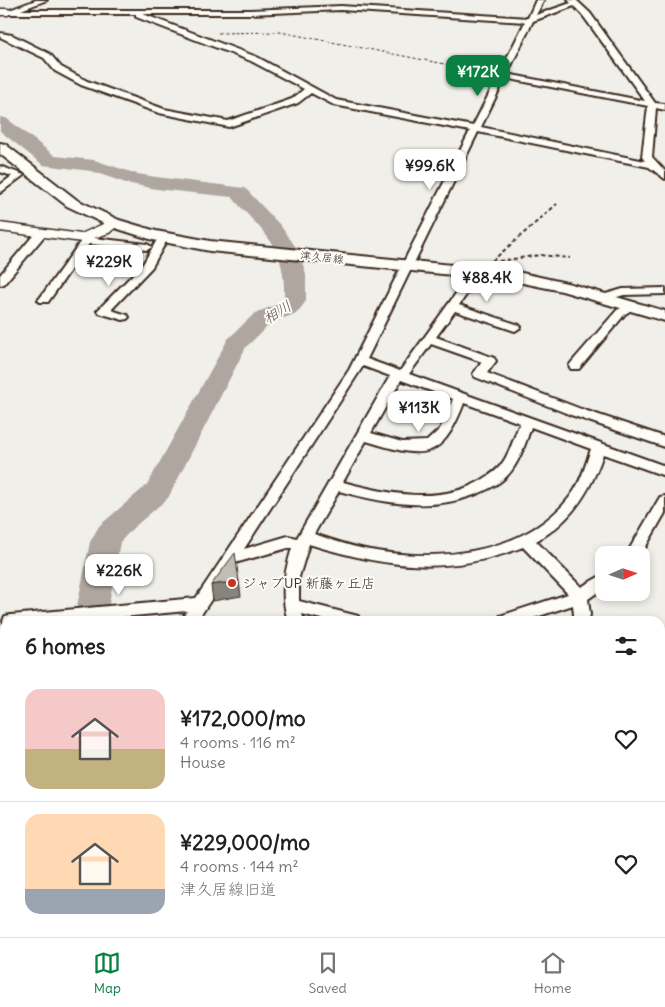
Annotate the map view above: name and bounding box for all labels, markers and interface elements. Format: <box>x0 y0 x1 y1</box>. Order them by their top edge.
pin: ¥172K <box>443 54 513 97</box>
text: ¥172K <box>457 61 499 81</box>
pin: ¥99.6K <box>389 148 471 191</box>
text: ¥99.6K <box>405 155 455 175</box>
pin: ¥229K <box>74 244 144 287</box>
street label: 津久居線 <box>299 248 345 266</box>
text: ¥229K <box>86 251 132 271</box>
pin: ¥88.4K <box>446 260 528 303</box>
text: ¥88.4K <box>462 267 512 287</box>
water label: 相川 <box>259 296 295 328</box>
pin: ¥113K <box>384 390 454 433</box>
text: ¥113K <box>398 397 440 417</box>
north arrow <box>595 546 650 601</box>
map controls <box>595 546 650 601</box>
pin: ¥226K <box>84 554 154 596</box>
text: ¥226K <box>96 560 142 580</box>
place label: ジャブUP 新藤ヶ丘店 <box>242 574 375 592</box>
marker: ジャブUP 新藤ヶ丘店 <box>226 577 238 589</box>
icon: filters <box>612 632 640 660</box>
text: 6 homes <box>25 633 105 660</box>
text: ¥172,000/mo <box>180 705 306 732</box>
icon: home <box>65 709 125 769</box>
icon: heart <box>612 725 640 753</box>
text: 4 rooms · 116 m² <box>180 732 296 752</box>
text: House <box>180 752 226 772</box>
text: ¥229,000/mo <box>180 829 310 856</box>
icon: home <box>65 834 125 894</box>
icon: heart <box>612 850 640 878</box>
text: 4 rooms · 144 m² <box>180 856 299 876</box>
text: 津久居線旧道 <box>180 879 276 899</box>
tab: Map <box>93 949 121 997</box>
tab: Saved <box>308 949 347 997</box>
tab: Home <box>534 949 571 997</box>

